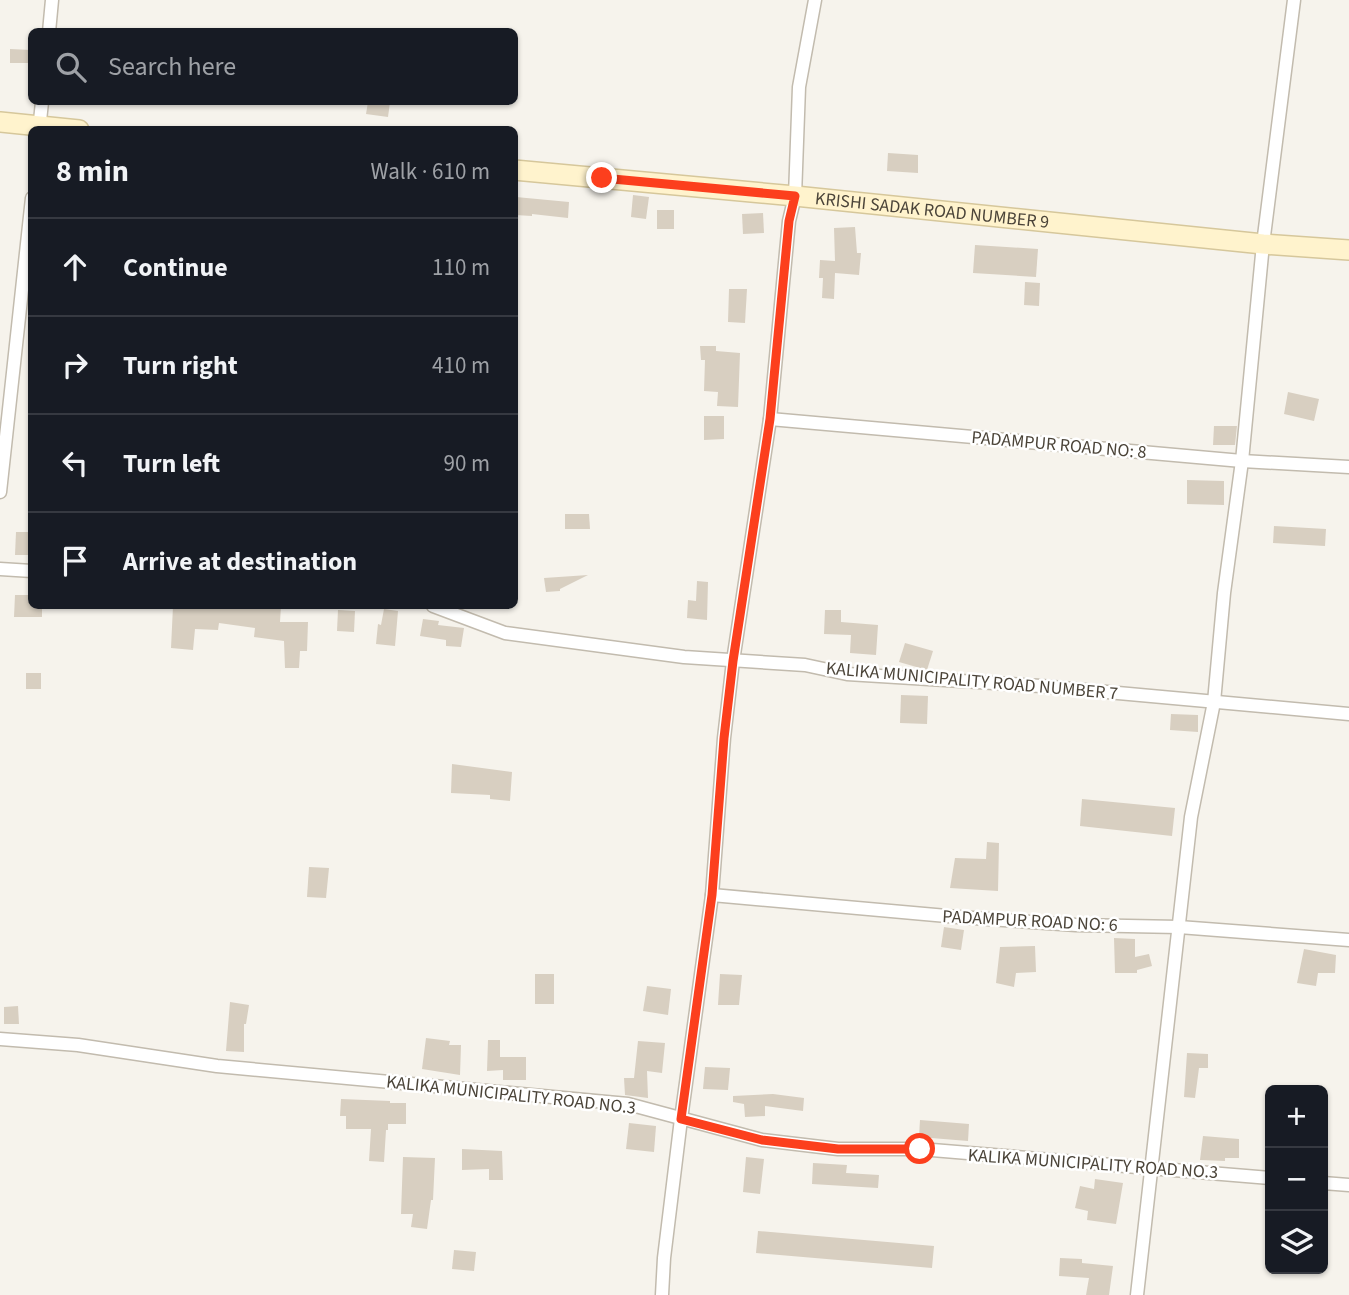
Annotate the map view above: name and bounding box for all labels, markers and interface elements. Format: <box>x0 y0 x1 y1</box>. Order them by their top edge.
search box <box>28 28 518 105</box>
icon: search <box>52 48 90 86</box>
text: Search here <box>108 48 236 85</box>
text: 8 min <box>56 150 129 193</box>
text: Walk · 610 m <box>371 155 490 188</box>
route end <box>586 162 617 193</box>
street label: KRISHI SADAK ROAD NUMBER 9 <box>814 186 1050 234</box>
icon: ahead <box>56 248 94 286</box>
text: Continue <box>123 249 228 286</box>
text: 110 m <box>432 251 490 284</box>
icon: right <box>56 346 94 384</box>
text: Turn right <box>123 347 238 384</box>
text: 410 m <box>432 349 490 382</box>
street label: PADAMPUR ROAD NO: 8 <box>970 425 1148 465</box>
icon: left <box>56 444 94 482</box>
text: Turn left <box>123 445 220 482</box>
text: 90 m <box>443 447 490 480</box>
icon: arrive <box>56 542 94 580</box>
text: Arrive at destination <box>123 543 357 580</box>
street label: KALIKA MUNICIPALITY ROAD NUMBER 7 <box>825 656 1119 706</box>
street label: PADAMPUR ROAD NO: 6 <box>942 904 1118 938</box>
street label: KALIKA MUNICIPALITY ROAD NO.3 <box>385 1069 637 1121</box>
map controls <box>1265 1085 1328 1274</box>
button: + <box>1265 1085 1328 1148</box>
route start <box>904 1133 935 1164</box>
street label: KALIKA MUNICIPALITY ROAD NO.3 <box>967 1143 1219 1185</box>
button: − <box>1265 1148 1328 1211</box>
button: layers <box>1265 1211 1328 1274</box>

